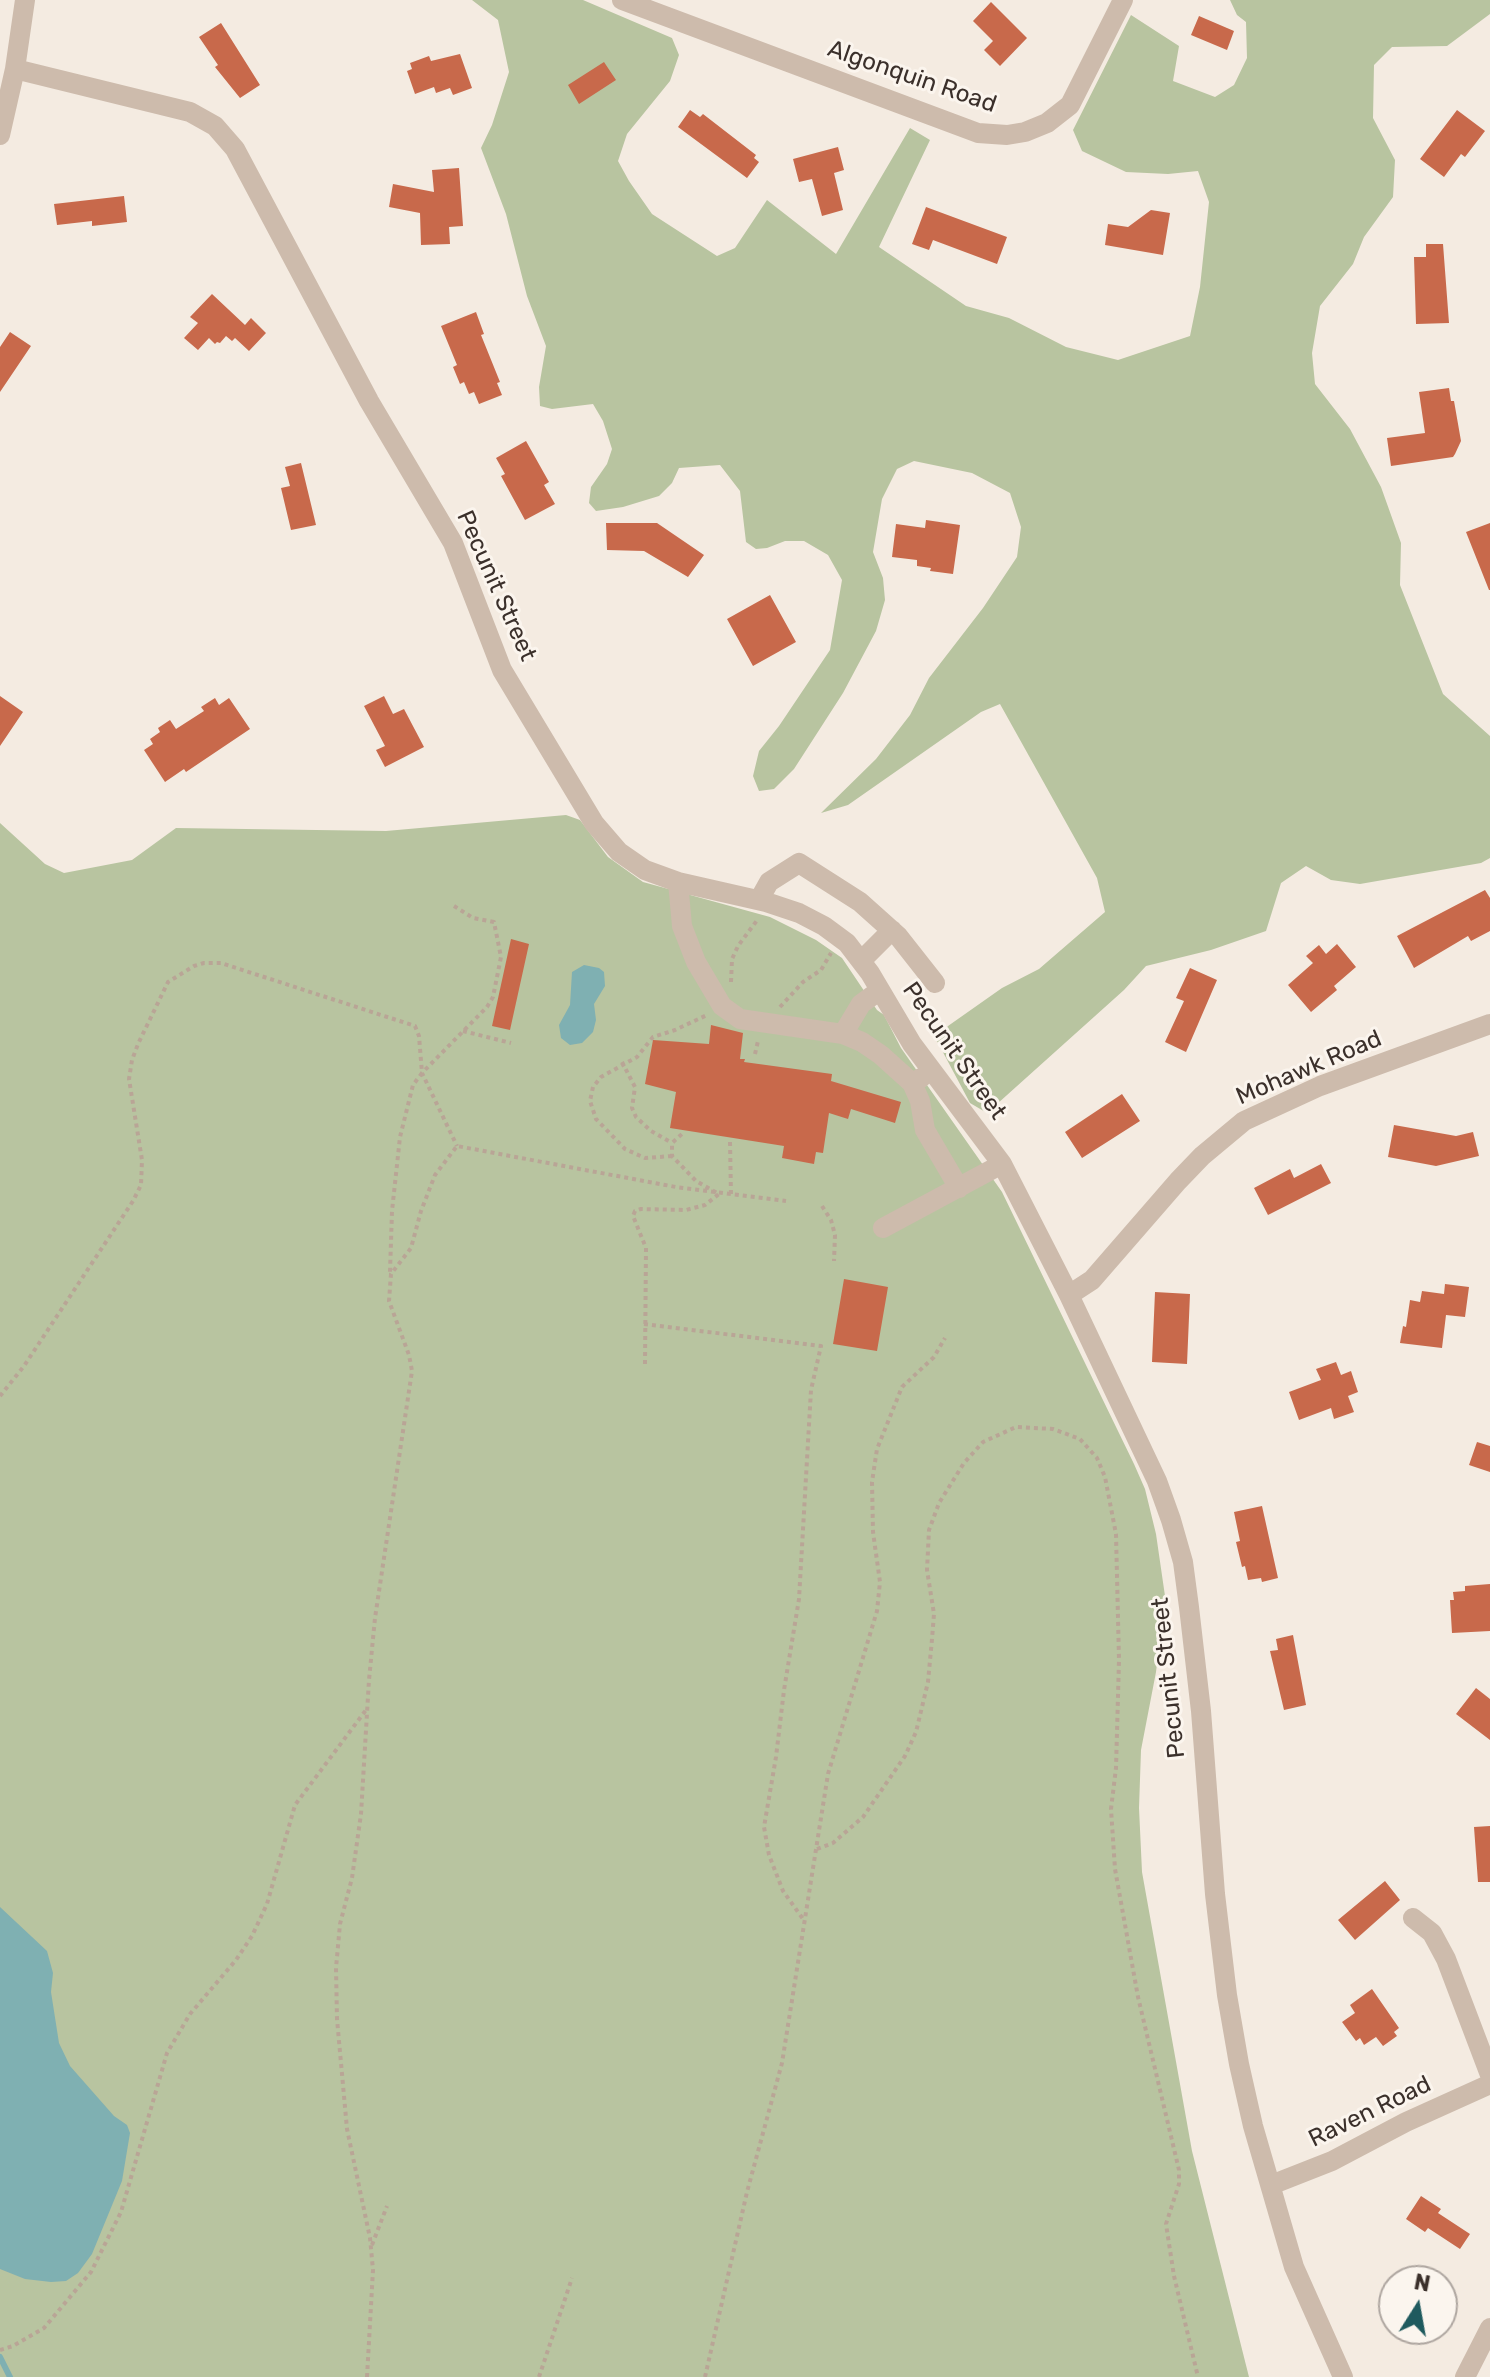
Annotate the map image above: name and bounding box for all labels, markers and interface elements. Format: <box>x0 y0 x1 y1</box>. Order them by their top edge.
street label: Algonquin Road <box>824 35 1000 119</box>
street label: Pecunit Street <box>450 506 542 666</box>
street label: Pecunit Street <box>896 977 1012 1125</box>
street label: Mohawk Road <box>1232 1024 1386 1112</box>
street label: Pecunit Street <box>1146 1596 1192 1760</box>
street label: Raven Road <box>1304 2070 1436 2154</box>
north arrow <box>1378 2265 1458 2345</box>
text: N <box>1412 2268 1433 2298</box>

